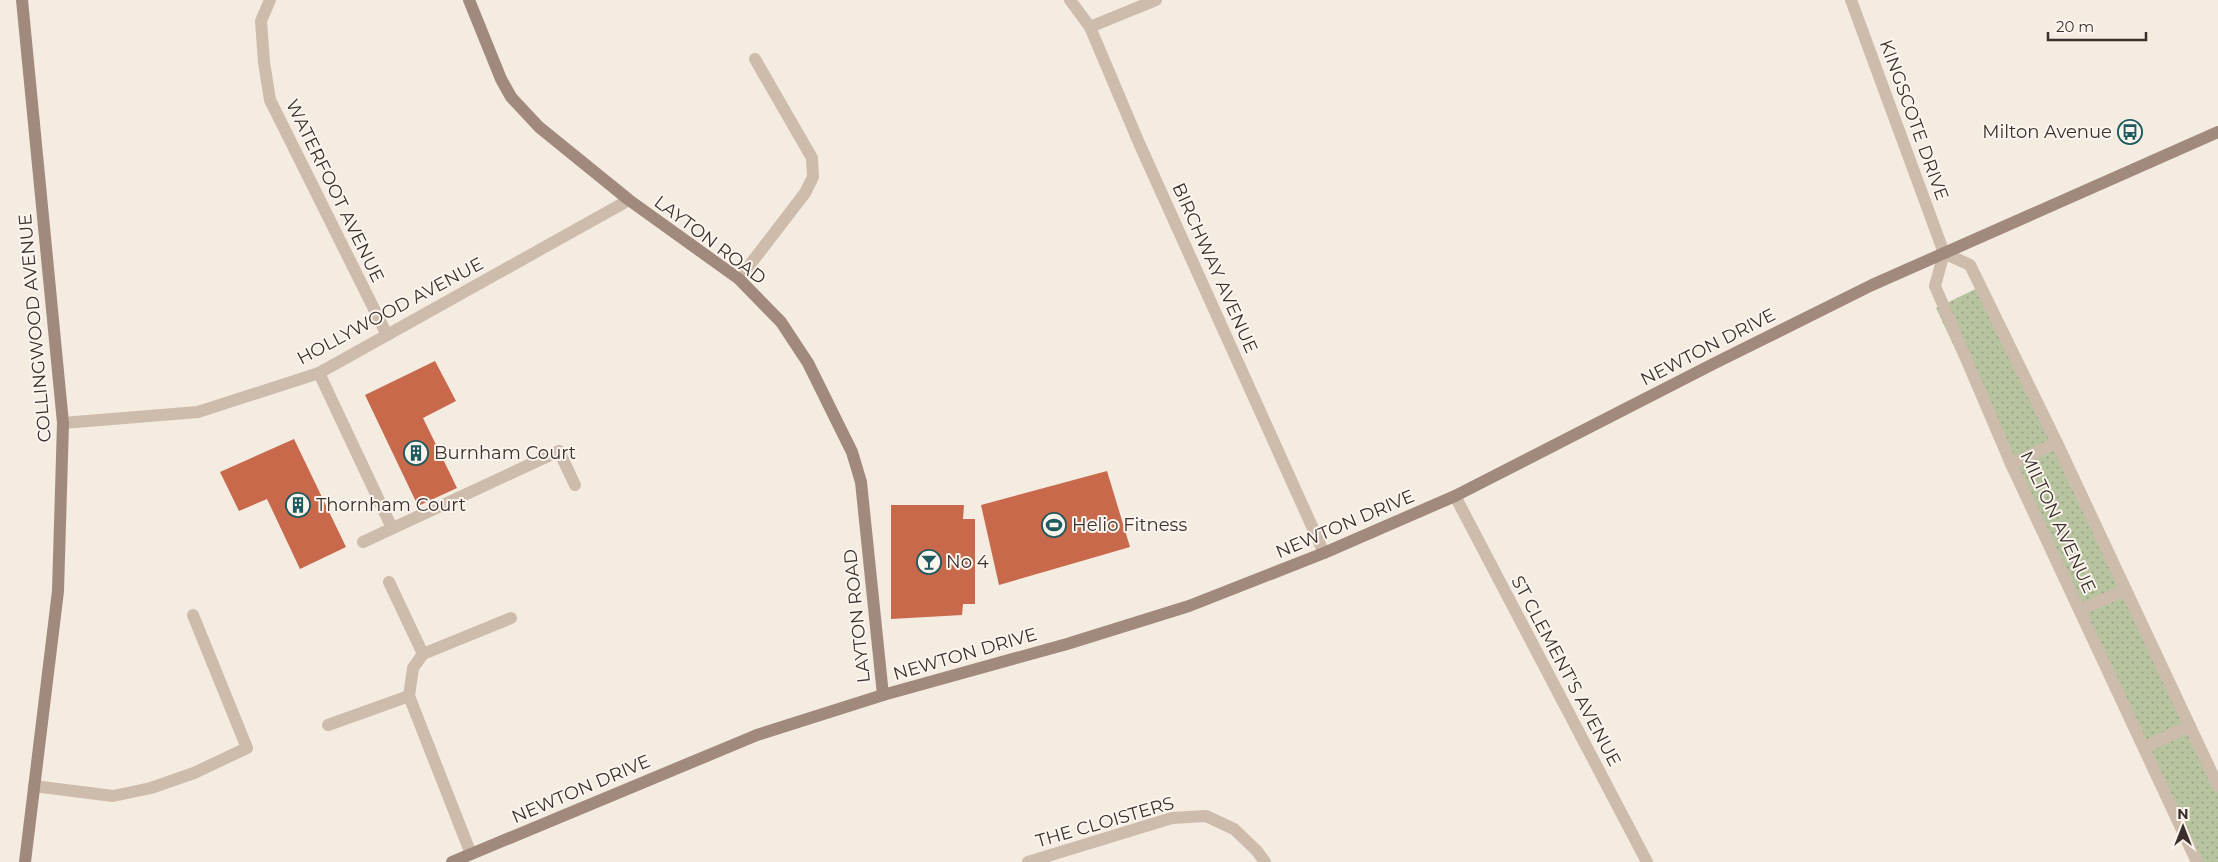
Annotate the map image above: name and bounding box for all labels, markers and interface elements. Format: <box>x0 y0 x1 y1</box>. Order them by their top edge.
scale bar <box>2048 10 2146 42</box>
text: 20 m <box>2056 17 2094 36</box>
street label: KINGSCOTE DRIVE <box>1875 37 1953 203</box>
street label: WATERFOOT AVENUE <box>281 96 389 286</box>
bus stop icon: Milton Avenue <box>2117 119 2143 145</box>
place label: Milton Avenue <box>1982 121 2112 143</box>
street label: BIRCHWAY AVENUE <box>1167 179 1263 357</box>
street label: LAYTON ROAD <box>650 191 770 289</box>
street label: COLLINGWOOD AVENUE <box>14 213 56 443</box>
street label: HOLLYWOOD AVENUE <box>293 253 487 369</box>
street label: NEWTON DRIVE <box>1637 304 1779 390</box>
building icon: Burnham Court <box>403 440 429 466</box>
place label: Burnham Court <box>434 442 576 464</box>
street label: MILTON AVENUE <box>2015 448 2101 596</box>
street label: NEWTON DRIVE <box>1272 485 1418 563</box>
building icon: Thornham Court <box>285 492 311 518</box>
place label: Thornham Court <box>316 494 466 516</box>
sports icon: Helio Fitness <box>1041 512 1067 538</box>
place label: Helio Fitness <box>1072 514 1187 536</box>
street label: LAYTON ROAD <box>839 548 875 684</box>
bar icon: No 4 <box>916 549 942 575</box>
place label: No 4 <box>946 551 989 573</box>
street label: ST CLEMENT'S AVENUE <box>1506 572 1626 770</box>
street label: NEWTON DRIVE <box>891 623 1039 685</box>
street label: NEWTON DRIVE <box>508 750 654 828</box>
street label: THE CLOISTERS <box>1033 792 1177 852</box>
north arrow <box>2158 802 2208 852</box>
text: N <box>2177 805 2189 823</box>

